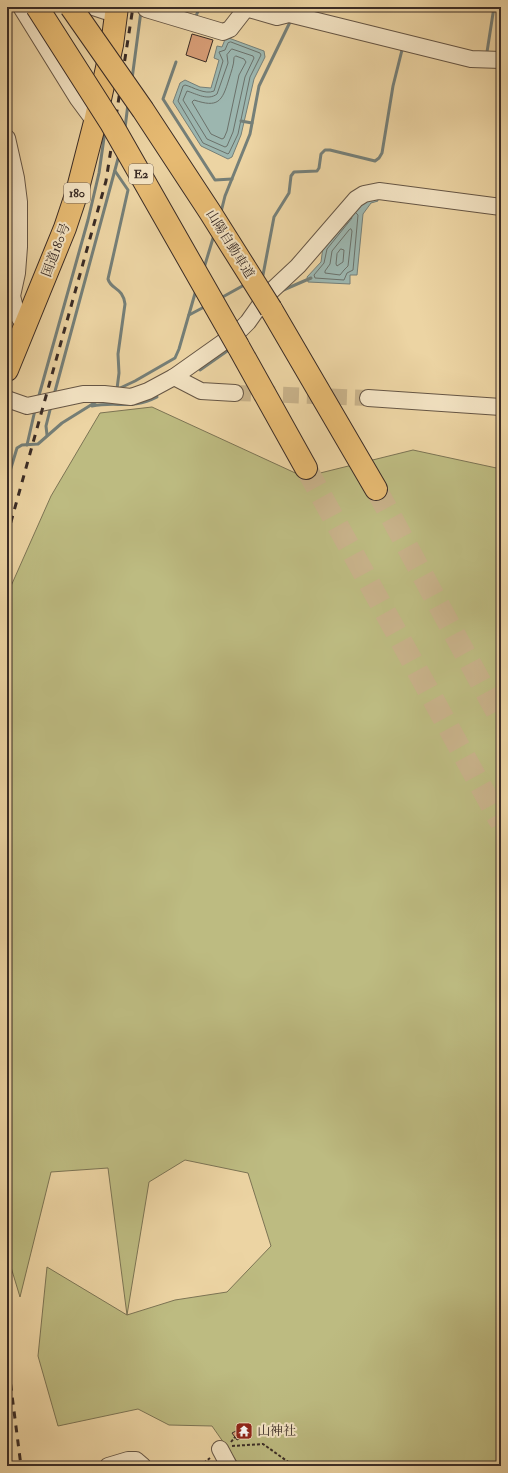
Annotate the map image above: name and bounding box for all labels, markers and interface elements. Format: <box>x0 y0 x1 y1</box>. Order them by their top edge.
road number: E2 <box>129 164 153 184</box>
road number: 180 <box>64 183 90 203</box>
street label: 山陽自動車道 <box>203 207 257 281</box>
street label: 国道180号 <box>38 221 74 279</box>
temple icon: 山神社 <box>234 1421 254 1441</box>
place label: 山神社 <box>257 1423 296 1439</box>

